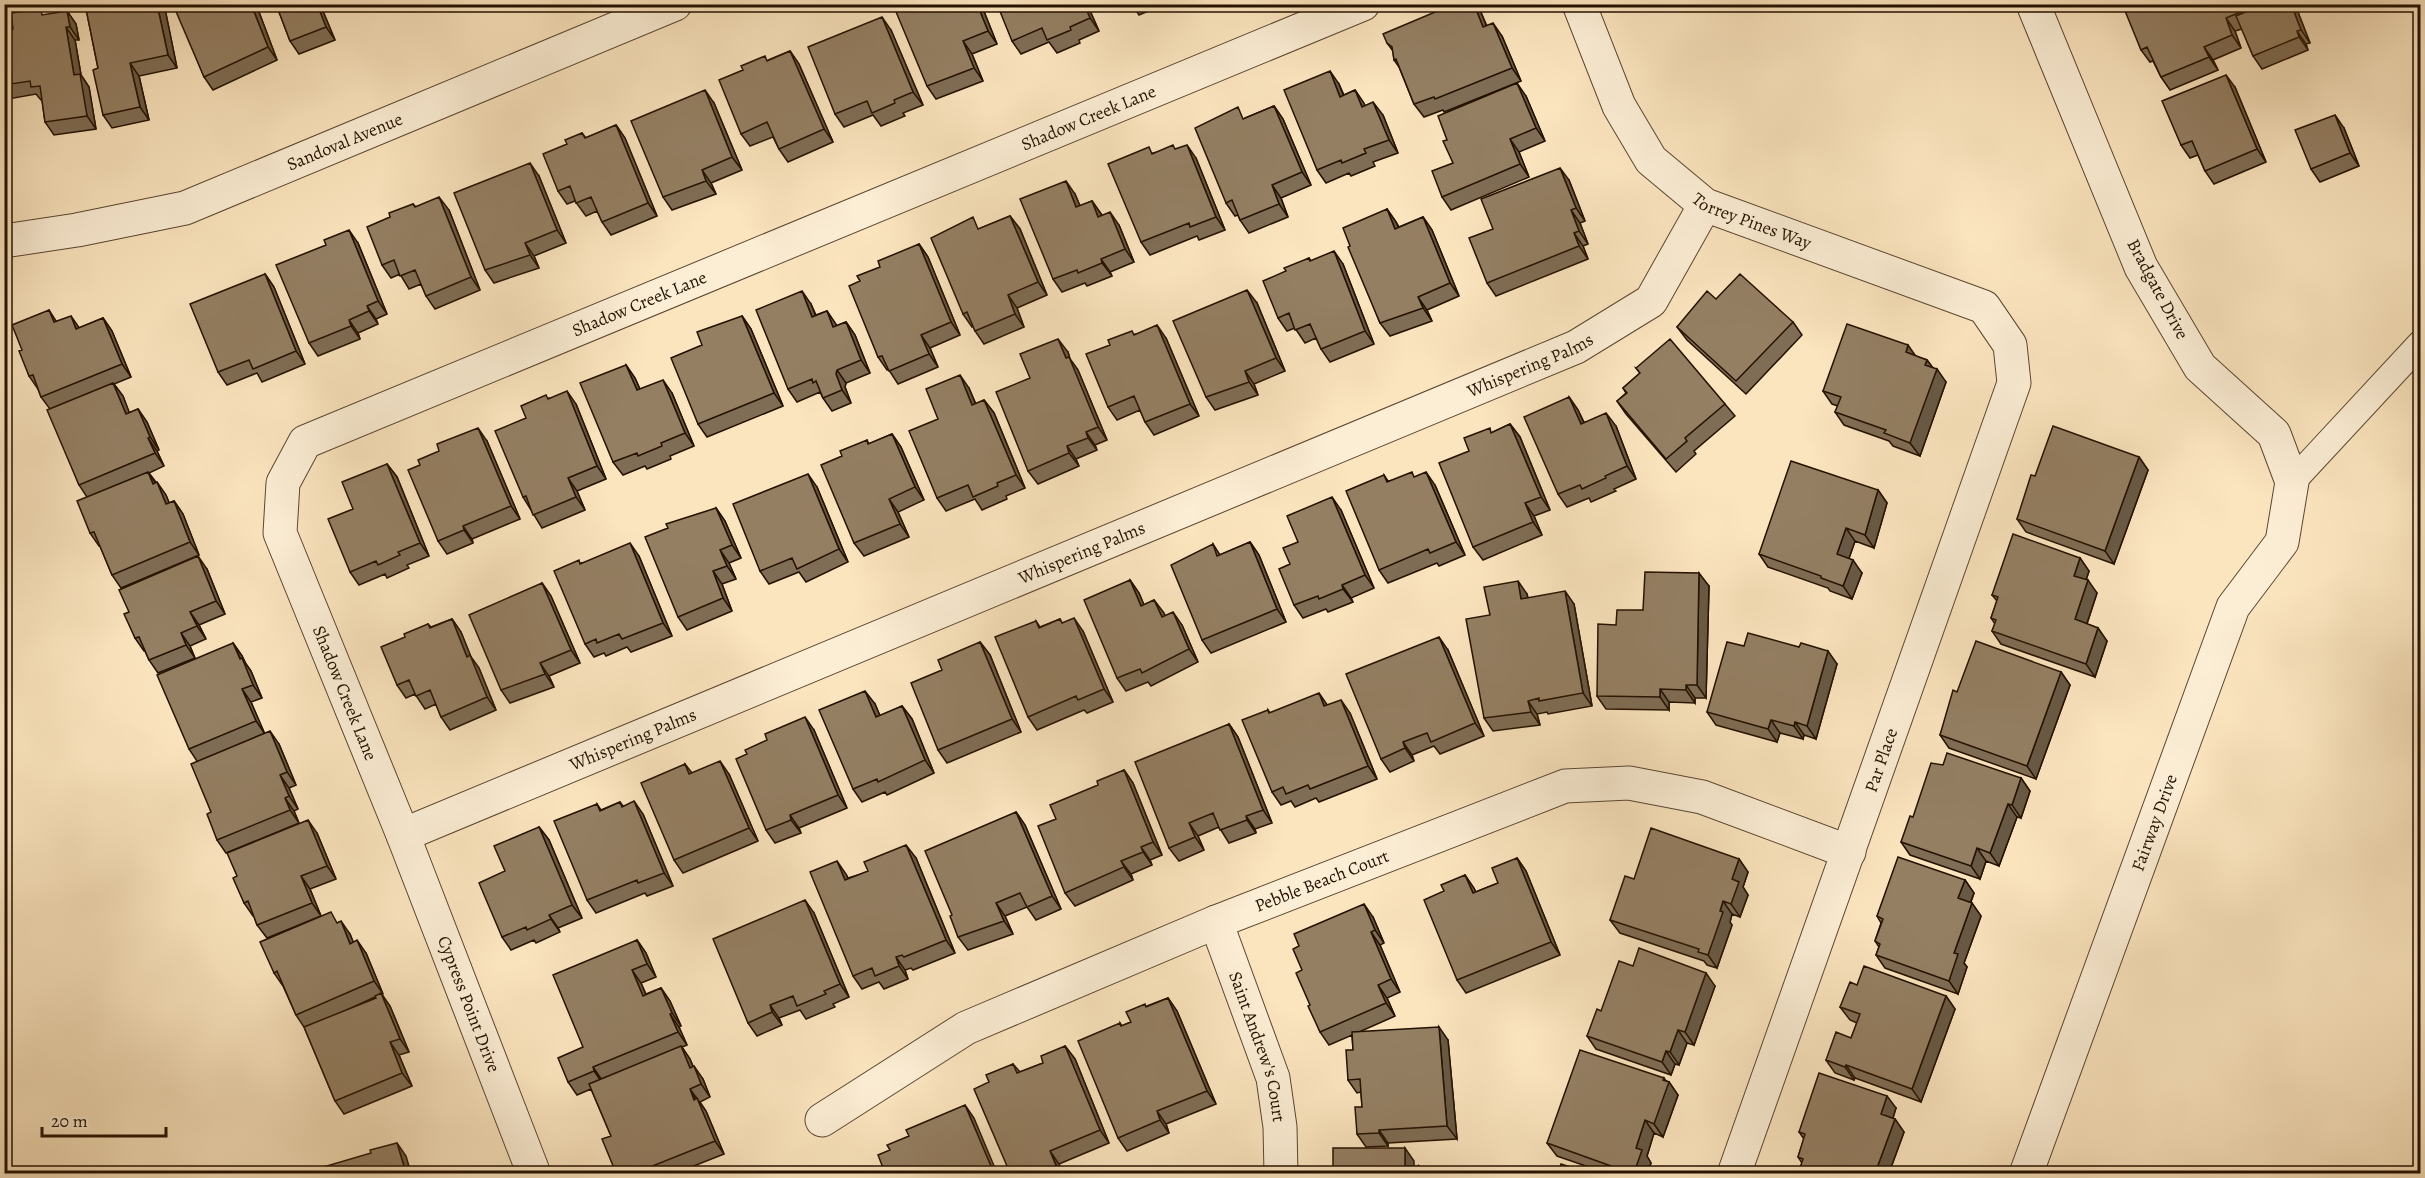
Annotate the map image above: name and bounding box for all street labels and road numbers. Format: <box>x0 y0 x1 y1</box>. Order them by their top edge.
street label: Shadow Creek Lane <box>1017 79 1159 156</box>
street label: Sandoval Avenue <box>283 107 406 176</box>
street label: Torrey Pines Way <box>1687 187 1816 255</box>
street label: Bradgate Drive <box>2121 235 2195 343</box>
street label: Shadow Creek Lane <box>568 265 710 342</box>
street label: Whispering Palms <box>1462 327 1598 403</box>
street label: Whispering Palms <box>1014 516 1149 590</box>
street label: Shadow Creek Lane <box>307 622 383 764</box>
street label: Whispering Palms <box>565 702 700 777</box>
street label: Par Place <box>1859 725 1903 795</box>
street label: Fairway Drive <box>2126 771 2183 875</box>
street label: Pebble Beach Court <box>1251 844 1392 918</box>
street label: Cypress Point Drive <box>432 932 506 1076</box>
street label: Saint Andrew's Court <box>1223 968 1291 1124</box>

